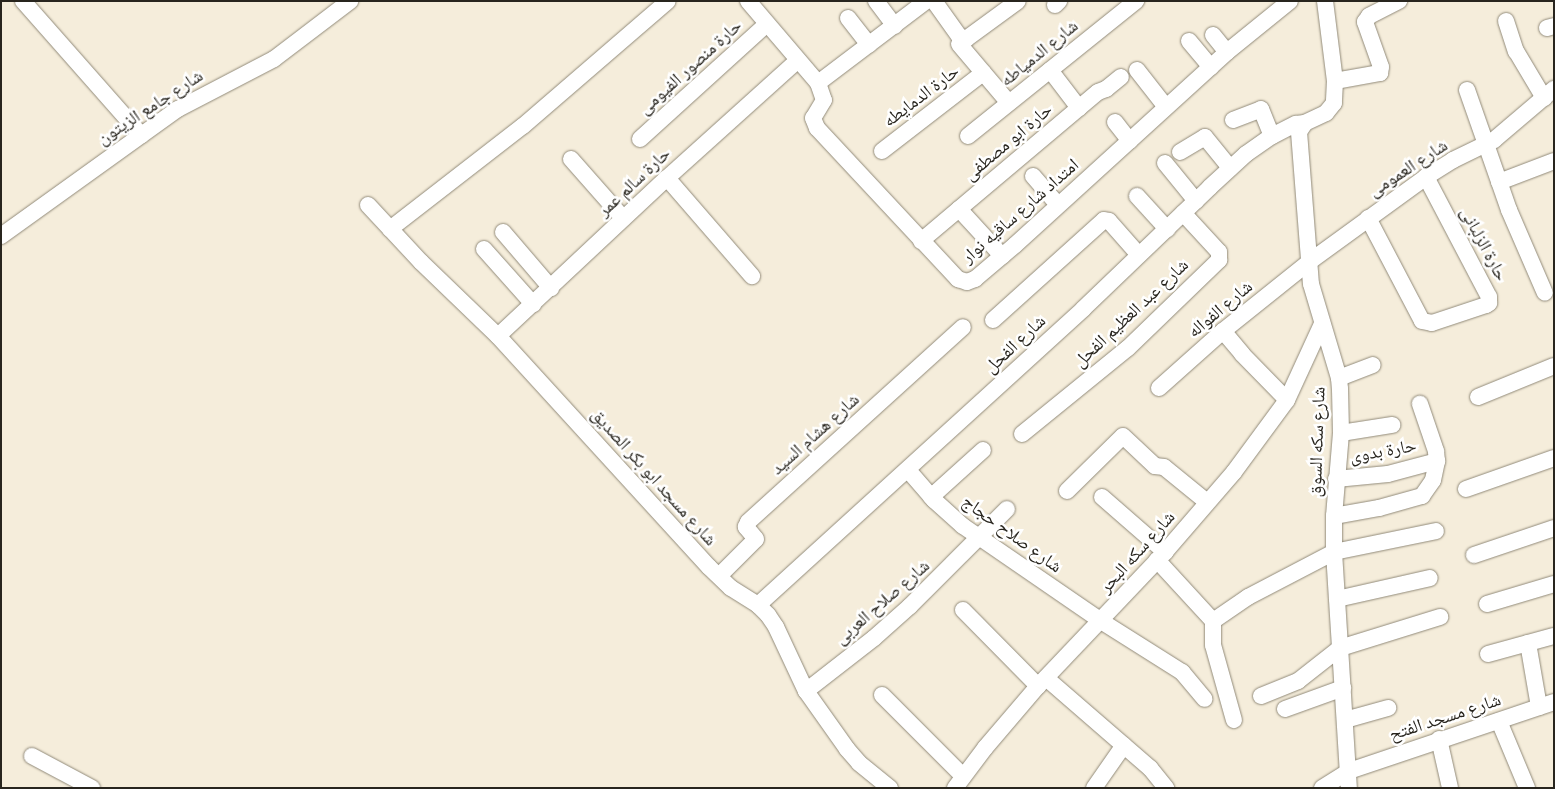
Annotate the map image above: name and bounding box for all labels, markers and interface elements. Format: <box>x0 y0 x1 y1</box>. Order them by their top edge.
street label: حارة منصور الفيومى <box>634 15 746 119</box>
street label: شارع الدمياطه <box>996 15 1082 91</box>
street label: حارة الدمايطه <box>879 61 963 131</box>
street label: شارع جامع الزيتون <box>93 65 207 149</box>
street label: حارة ابو مصطفى <box>959 99 1057 185</box>
street label: شارع العمومى <box>1364 134 1452 202</box>
street label: حارة سالم عمر <box>593 143 675 221</box>
street label: امتداد شارع ساقيه نوار <box>957 154 1083 268</box>
street label: حارة الزلبانى <box>1456 203 1512 285</box>
street label: شارع عبد العظيم الفحل <box>1069 254 1193 372</box>
street label: شارع الفواله <box>1183 276 1257 342</box>
street label: شارع الفحل <box>980 310 1050 378</box>
street label: شارع سكه السوق <box>1304 386 1330 498</box>
street label: شارع هشام السيد <box>766 389 864 479</box>
street label: شارع مسجد ابو بكر الصديق <box>587 404 721 550</box>
street label: حارة بدوى <box>1348 435 1418 467</box>
street label: شارع صلاح حجاج <box>958 491 1066 577</box>
street label: شارع سكه البحر <box>1095 507 1179 597</box>
street label: شارع صلاح العربى <box>830 555 934 649</box>
street label: شارع مسجد الفتح <box>1386 689 1504 745</box>

